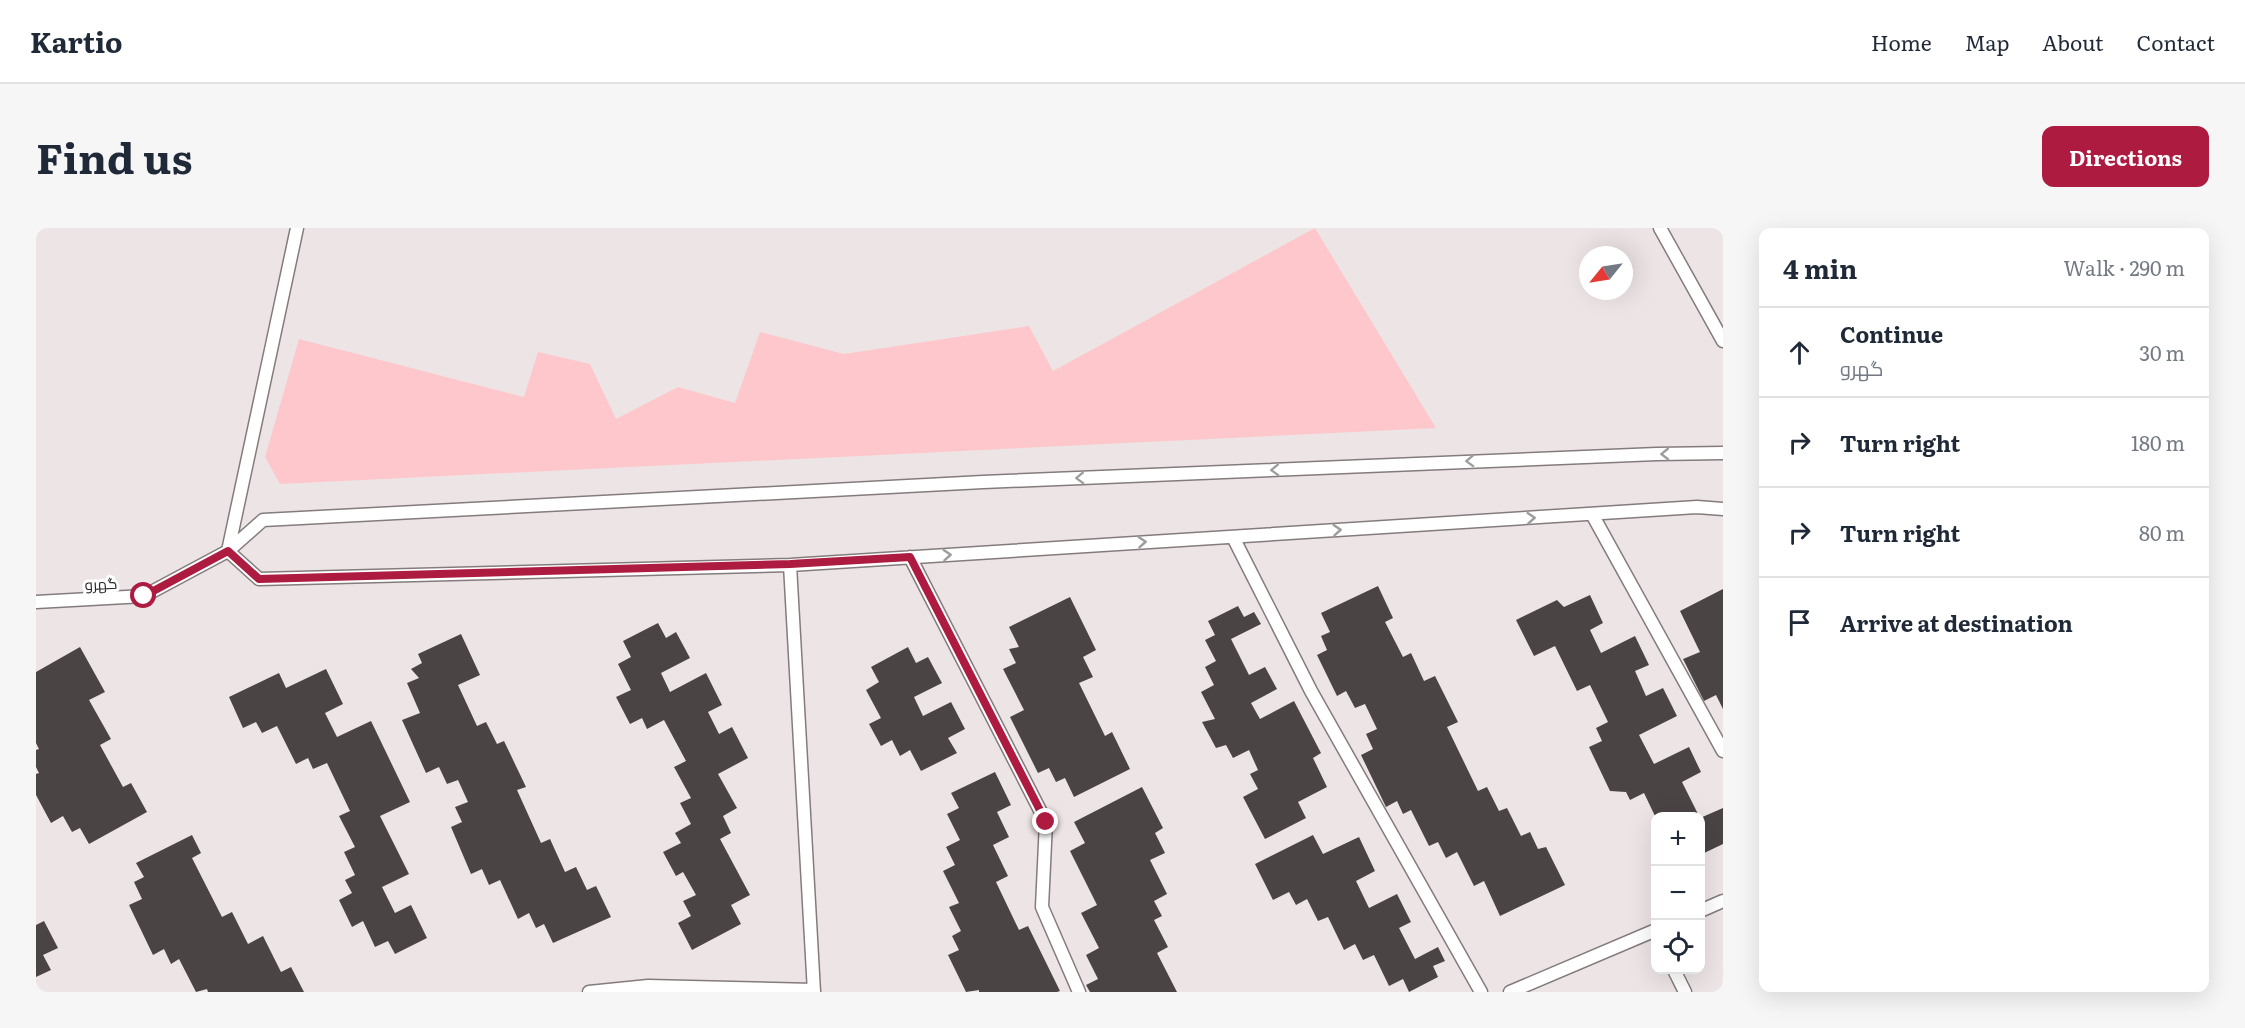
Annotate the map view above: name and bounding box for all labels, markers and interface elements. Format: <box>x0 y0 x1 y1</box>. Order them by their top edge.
text: Kartio <box>30 20 123 62</box>
text: Home <box>1871 26 1932 57</box>
text: Map <box>1965 26 2009 57</box>
text: About <box>2042 26 2104 57</box>
text: Contact <box>2137 26 2215 57</box>
text: Find us <box>36 125 193 187</box>
button: Directions <box>2042 126 2209 187</box>
north arrow <box>1579 246 1633 300</box>
text: 4 min <box>1783 248 1857 287</box>
text: Walk · 290 m <box>2064 252 2185 282</box>
text: Continue <box>1840 317 1943 350</box>
icon: ahead <box>1783 336 1816 369</box>
text: 30 m <box>2139 337 2185 367</box>
text: گهرو <box>1840 352 1884 382</box>
icon: right <box>1783 426 1816 459</box>
text: Turn right <box>1840 426 1960 459</box>
text: 180 m <box>2131 427 2185 457</box>
one-way arrow <box>1660 448 1669 460</box>
one-way arrow <box>1465 455 1474 468</box>
one-way arrow <box>1270 463 1279 476</box>
one-way arrow <box>1076 472 1085 485</box>
one-way arrow <box>1527 511 1536 524</box>
icon: right <box>1783 516 1816 549</box>
text: Turn right <box>1840 516 1960 549</box>
text: 80 m <box>2139 517 2185 547</box>
one-way arrow <box>1332 524 1341 537</box>
one-way arrow <box>1138 536 1147 549</box>
one-way arrow <box>943 548 952 561</box>
street label: گهرو <box>84 571 118 595</box>
route start <box>130 582 156 608</box>
icon: arrive <box>1783 606 1816 639</box>
text: Arrive at destination <box>1840 606 2073 639</box>
route end <box>1032 808 1058 834</box>
map controls <box>1651 812 1705 974</box>
button: + <box>1651 812 1705 866</box>
button: − <box>1651 866 1705 920</box>
button: locate <box>1651 920 1705 974</box>

